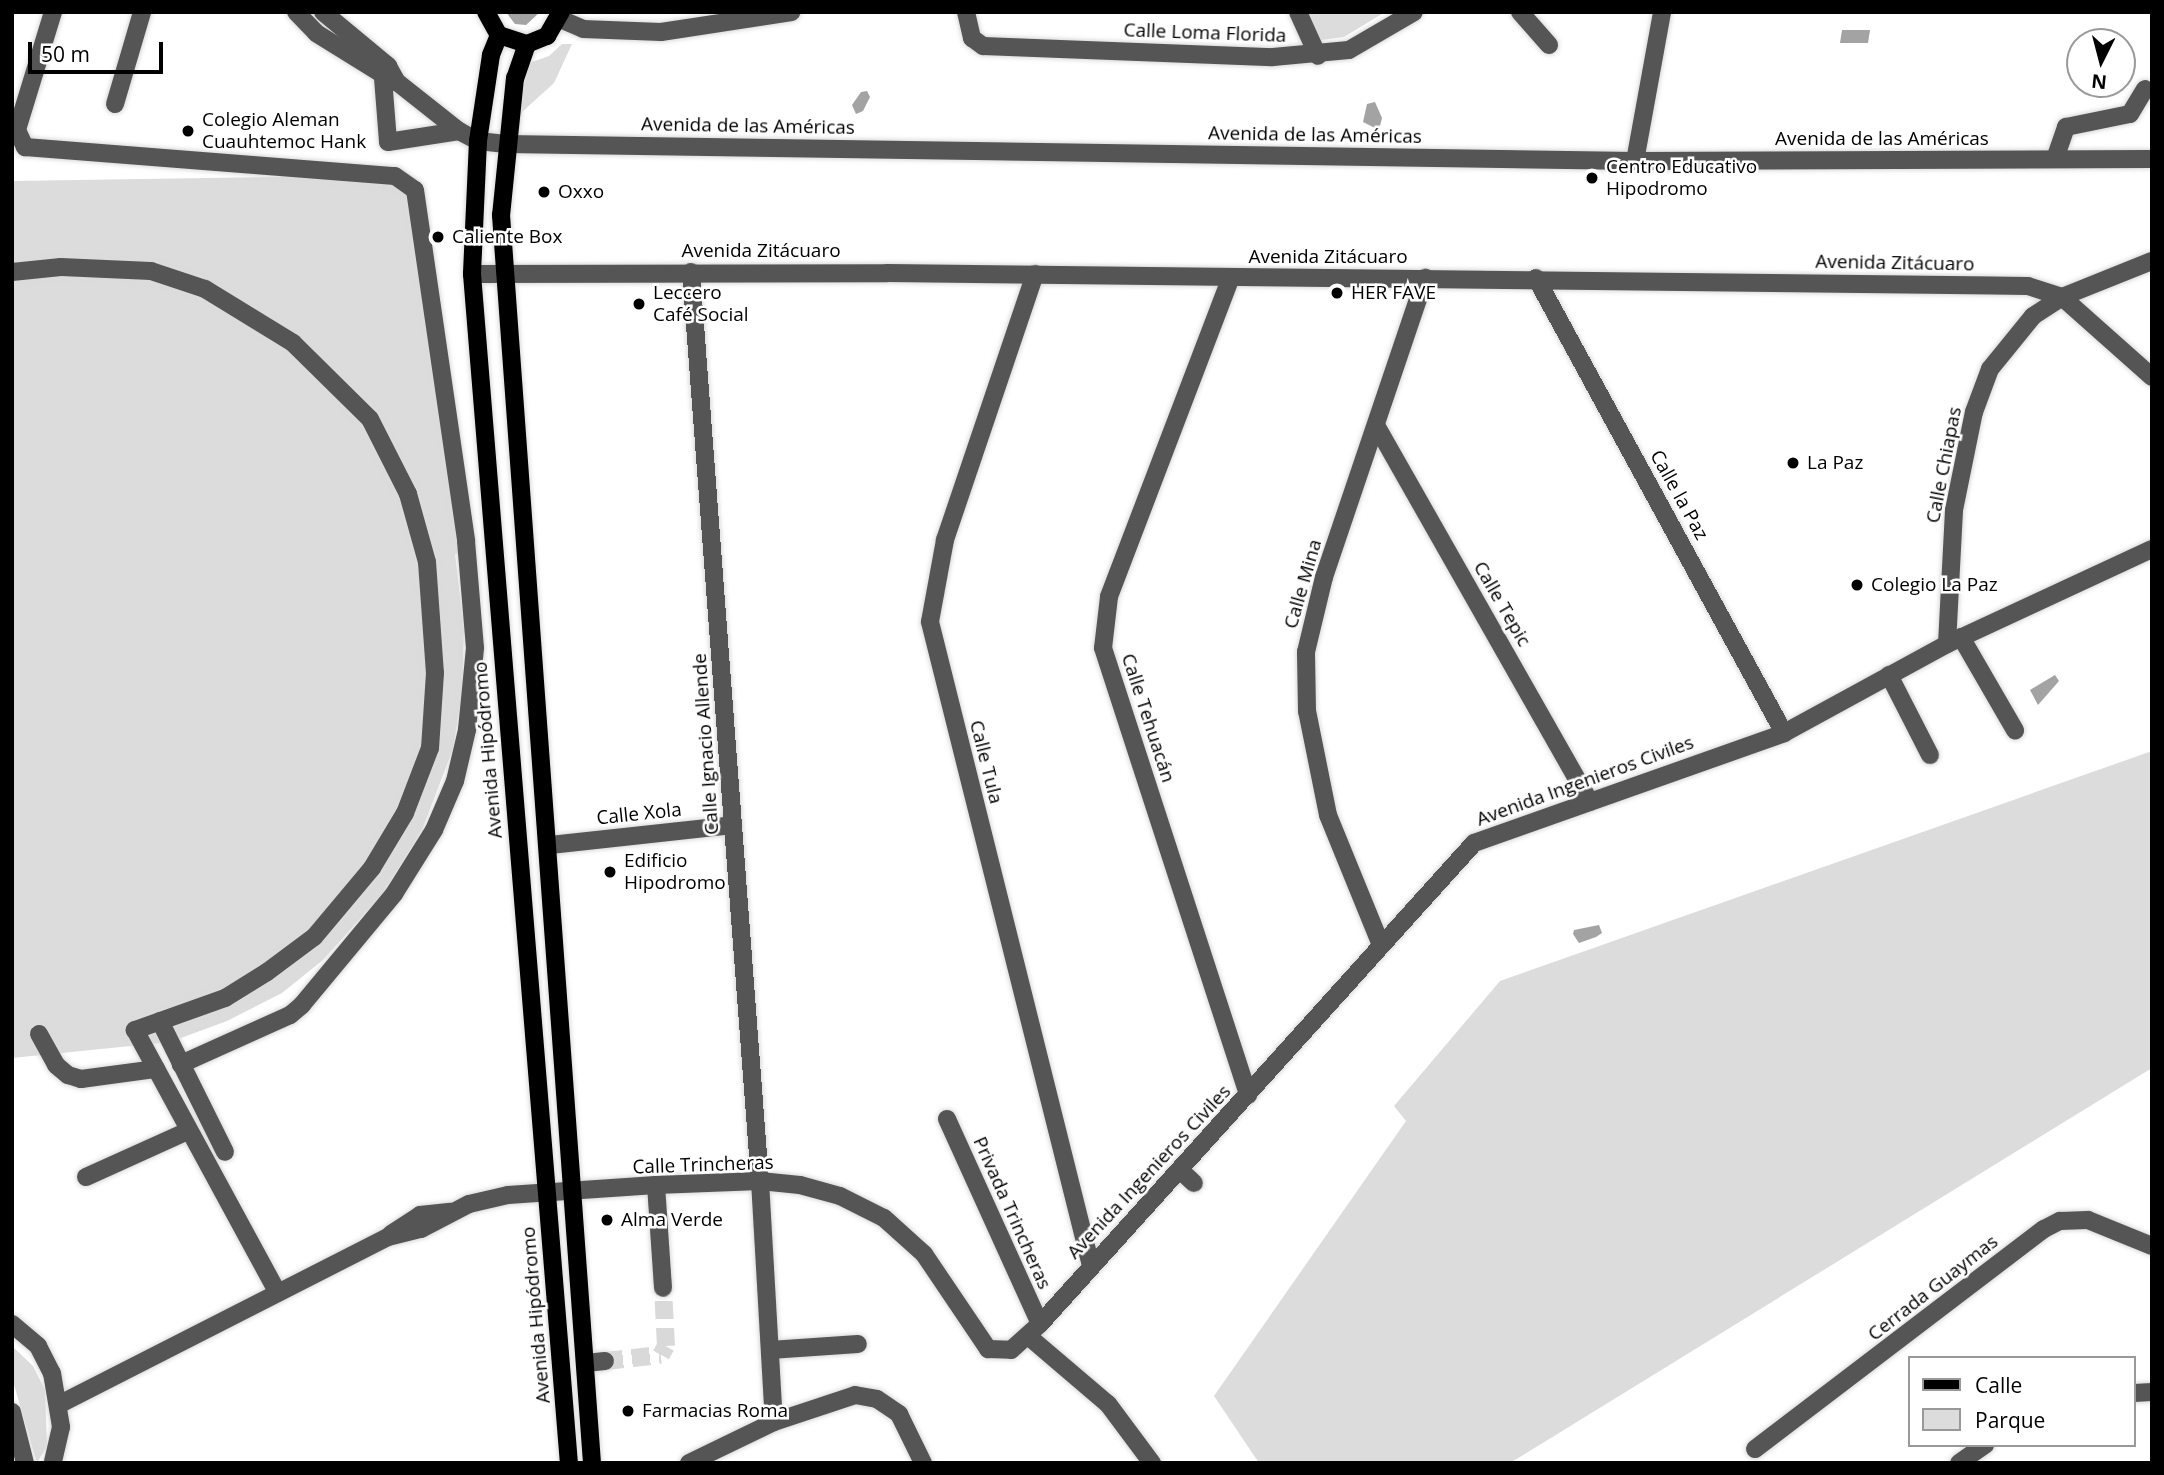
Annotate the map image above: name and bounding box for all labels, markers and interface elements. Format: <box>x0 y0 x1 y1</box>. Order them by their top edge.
street label: Calle Loma Florida <box>1123 19 1287 47</box>
scale bar <box>32 28 166 72</box>
north arrow <box>2066 28 2136 98</box>
text: 50 m <box>41 40 90 68</box>
text: N <box>2090 68 2108 96</box>
place label: Colegio Aleman Cuauhtemoc Hank <box>202 109 366 153</box>
street label: Avenida de las Américas <box>641 113 855 139</box>
street label: Avenida de las Américas <box>1208 122 1422 148</box>
marker: Colegio Aleman Cuauhtemoc Hank <box>180 123 196 139</box>
street label: Avenida de las Américas <box>1775 128 1989 150</box>
place label: Centro Educativo Hipodromo <box>1606 156 1757 200</box>
marker: Centro Educativo Hipodromo <box>1584 170 1600 186</box>
place label: Oxxo <box>558 181 604 203</box>
marker: Oxxo <box>536 184 552 200</box>
place label: Caliente Box <box>452 226 562 248</box>
marker: Caliente Box <box>430 229 446 245</box>
street label: Avenida Zitácuaro <box>681 240 841 262</box>
street label: Avenida Zitácuaro <box>1248 246 1408 268</box>
street label: Avenida Zitácuaro <box>1815 250 1975 276</box>
place label: Leccero Café Social <box>653 282 749 326</box>
place label: HER FAVE <box>1351 282 1436 304</box>
marker: HER FAVE <box>1329 285 1345 301</box>
marker: Leccero Café Social <box>631 296 647 312</box>
street label: Calle Chiapas <box>1922 405 1966 525</box>
street label: Calle la Paz <box>1645 446 1713 544</box>
place label: La Paz <box>1807 452 1863 474</box>
marker: La Paz <box>1785 455 1801 471</box>
street label: Calle Mina <box>1279 537 1327 631</box>
street label: Calle Tepic <box>1469 557 1535 651</box>
place label: Colegio La Paz <box>1871 574 1998 596</box>
marker: Colegio La Paz <box>1849 577 1865 593</box>
street label: Calle Tehuacán <box>1116 651 1180 785</box>
street label: Calle Ignacio Allende <box>688 652 724 836</box>
street label: Avenida Hipódromo <box>469 661 507 839</box>
street label: Calle Tula <box>965 718 1007 806</box>
street label: Avenida Ingenieros Civiles <box>1473 731 1697 831</box>
street label: Calle Xola <box>595 798 683 830</box>
place label: Edificio Hipodromo <box>624 850 726 894</box>
marker: Edificio Hipodromo <box>602 864 618 880</box>
street label: Avenida Ingenieros Civiles <box>1062 1080 1236 1264</box>
street label: Privada Trincheras <box>968 1133 1056 1293</box>
street label: Calle Trincheras <box>632 1151 774 1179</box>
place label: Alma Verde <box>621 1209 723 1231</box>
marker: Alma Verde <box>599 1212 615 1228</box>
street label: Avenida Hipódromo <box>517 1226 555 1404</box>
street label: Cerrada Guaymas <box>1863 1230 2003 1346</box>
legend <box>1909 1356 2136 1447</box>
text: Calle <box>1975 1371 2022 1399</box>
place label: Farmacias Roma <box>642 1400 788 1422</box>
marker: Farmacias Roma <box>620 1403 636 1419</box>
text: Parque <box>1975 1406 2045 1434</box>

